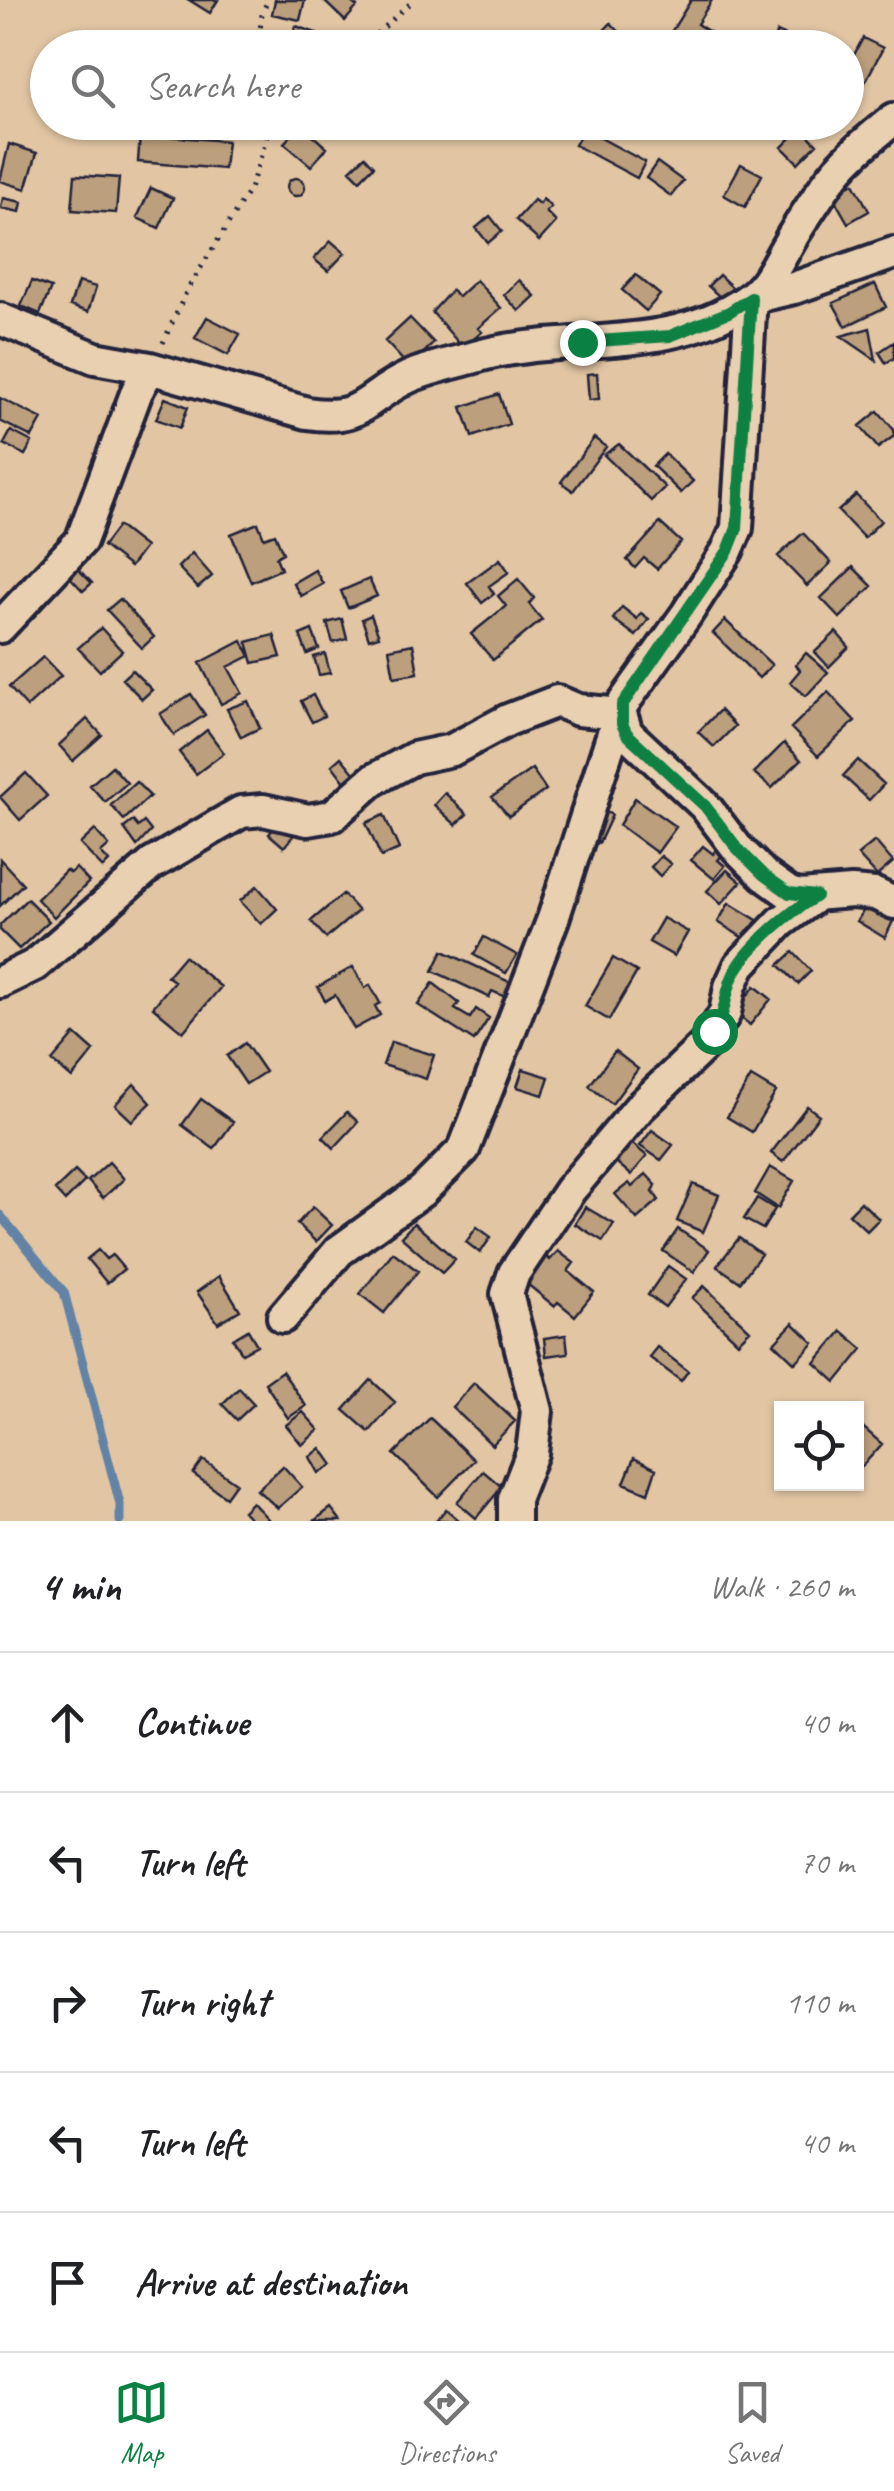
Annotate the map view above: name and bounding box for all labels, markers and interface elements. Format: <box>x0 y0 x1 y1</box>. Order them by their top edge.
search box <box>30 30 864 140</box>
icon: search <box>65 58 120 113</box>
text: Search here <box>145 62 300 109</box>
route end <box>560 320 606 366</box>
route start <box>692 1009 738 1055</box>
map controls <box>774 1401 864 1491</box>
button: locate <box>774 1401 864 1491</box>
text: 4 min <box>40 1560 120 1613</box>
text: Walk · 260 m <box>710 1566 854 1607</box>
icon: ahead <box>40 1695 95 1750</box>
text: Continue <box>135 1699 249 1746</box>
text: 40 m <box>800 1702 854 1743</box>
icon: left <box>40 1835 95 1890</box>
text: Turn left <box>135 1839 245 1886</box>
text: 70 m <box>800 1842 854 1883</box>
icon: right <box>40 1975 95 2030</box>
text: Turn right <box>135 1979 269 2026</box>
text: 110 m <box>785 1982 854 2023</box>
icon: left <box>40 2115 95 2170</box>
text: Turn left <box>135 2119 245 2166</box>
text: 40 m <box>800 2122 854 2163</box>
icon: arrive <box>40 2255 95 2310</box>
text: Arrive at destination <box>135 2259 407 2306</box>
tab: Map <box>114 2375 169 2470</box>
tab: Directions <box>398 2375 496 2470</box>
tab: Saved <box>725 2375 780 2470</box>

